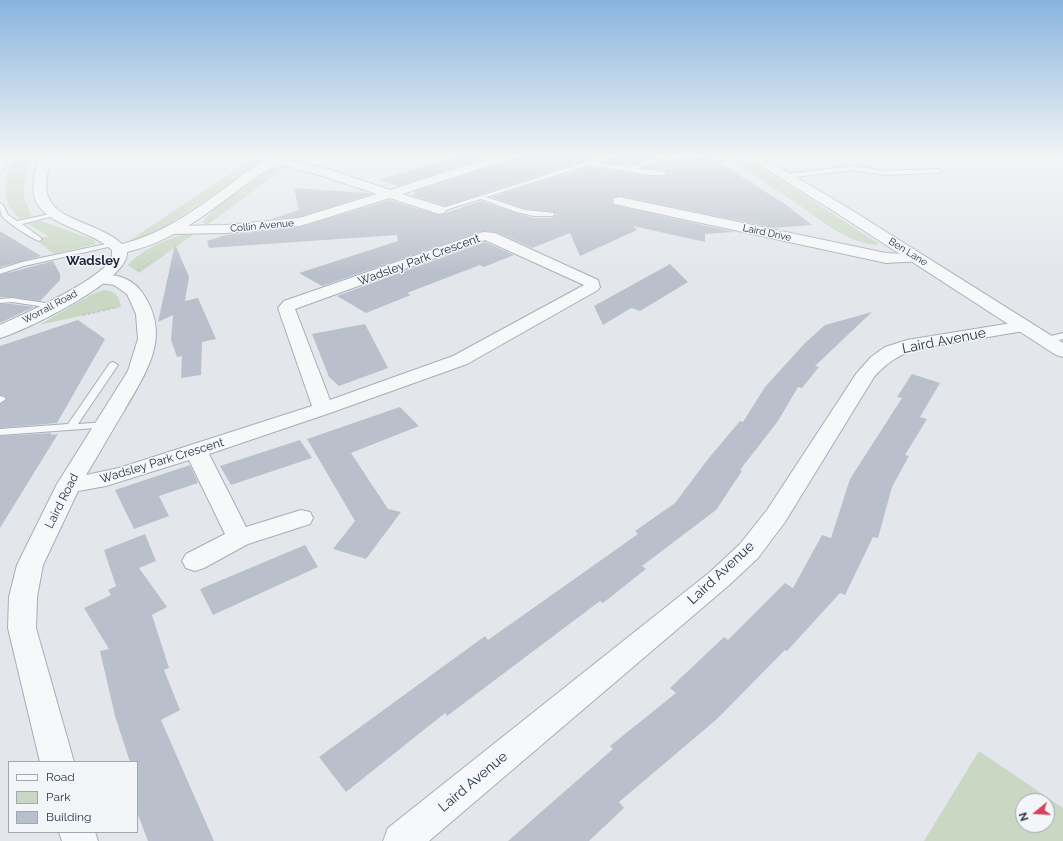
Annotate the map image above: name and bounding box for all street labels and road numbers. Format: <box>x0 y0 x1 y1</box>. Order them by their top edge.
street label: Collin Avenue <box>230 217 294 235</box>
street label: Laird Drive <box>742 222 792 244</box>
street label: Wadsley Park Crescent <box>356 231 482 289</box>
street label: Ben Lane <box>886 235 930 269</box>
street label: Worrall Road <box>21 288 79 326</box>
street label: Laird Avenue <box>901 325 987 357</box>
street label: Wadsley Park Crescent <box>98 435 226 487</box>
street label: Laird Road <box>42 471 82 531</box>
street label: Laird Avenue <box>684 538 758 608</box>
street label: Laird Avenue <box>435 748 511 816</box>

